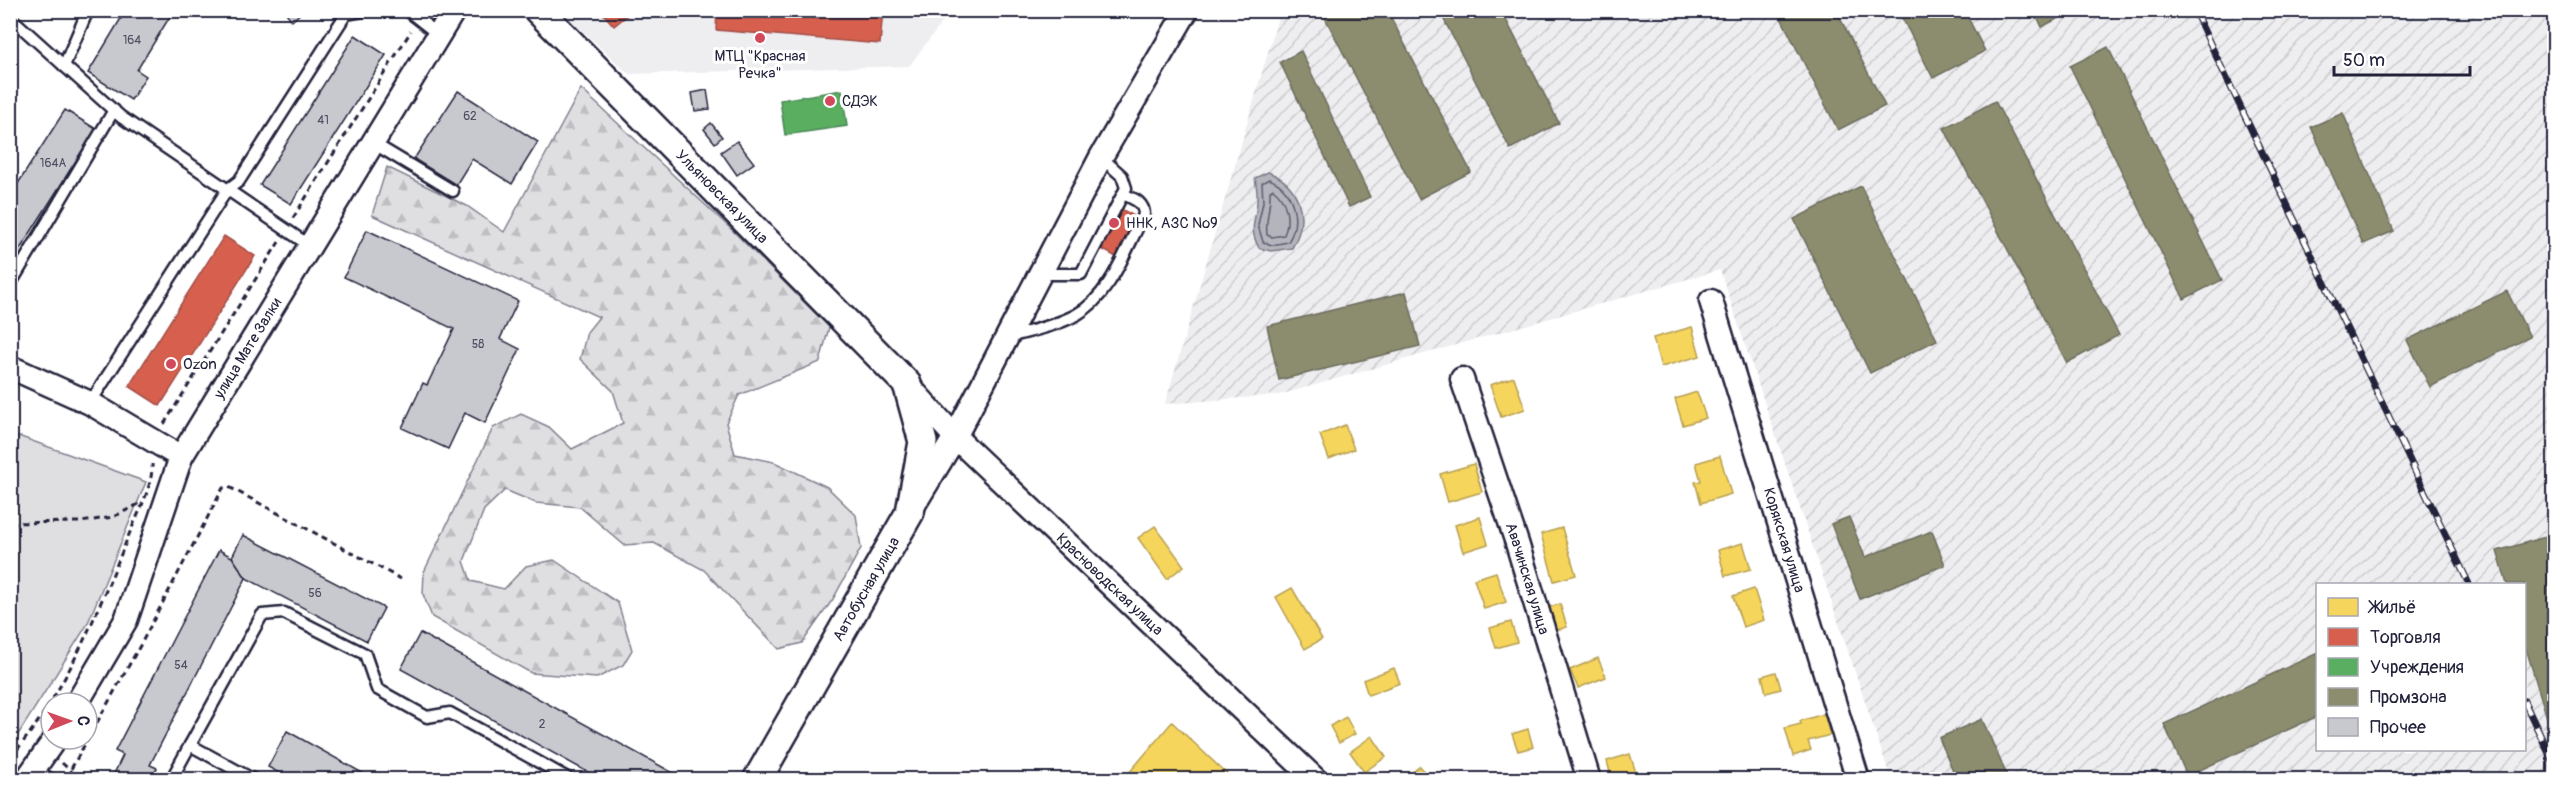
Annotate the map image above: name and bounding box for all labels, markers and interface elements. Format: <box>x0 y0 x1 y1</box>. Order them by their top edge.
marker: МТЦ "Красная Речка" <box>753 31 767 45</box>
house number: 164 <box>123 33 141 48</box>
scale bar <box>2334 39 2470 77</box>
place label: МТЦ "Красная Речка" <box>715 47 805 83</box>
text: 50 m <box>2343 49 2385 72</box>
place label: СДЭК <box>842 92 878 111</box>
marker: СДЭК <box>823 94 837 108</box>
house number: 62 <box>463 109 477 124</box>
house number: 41 <box>317 113 329 128</box>
street label: Ульяновская улица <box>671 146 772 248</box>
house number: 164А <box>40 156 66 171</box>
place label: ННК, АЗС №9 <box>1126 214 1218 233</box>
marker: ННК, АЗС №9 <box>1107 216 1121 230</box>
street label: улица Мате Залки <box>209 294 286 403</box>
house number: 58 <box>472 337 484 352</box>
place label: Ozon <box>183 355 217 374</box>
marker: Ozon <box>164 357 178 371</box>
street label: Корякская улица <box>1759 485 1809 595</box>
street label: Авачинская улица <box>1501 520 1553 637</box>
street label: Красноводская улица <box>1052 529 1167 640</box>
street label: Автобусная улица <box>829 534 904 645</box>
legend <box>2316 583 2526 751</box>
house number: 56 <box>308 586 322 601</box>
text: Жильё <box>2367 596 2416 619</box>
text: Торговля <box>2370 626 2441 649</box>
text: Учреждения <box>2370 656 2464 679</box>
house number: 54 <box>174 658 188 673</box>
text: Промзона <box>2370 686 2447 709</box>
north arrow <box>39 691 99 751</box>
text: С <box>73 716 93 726</box>
text: Прочее <box>2370 716 2426 739</box>
house number: 2 <box>539 717 546 732</box>

